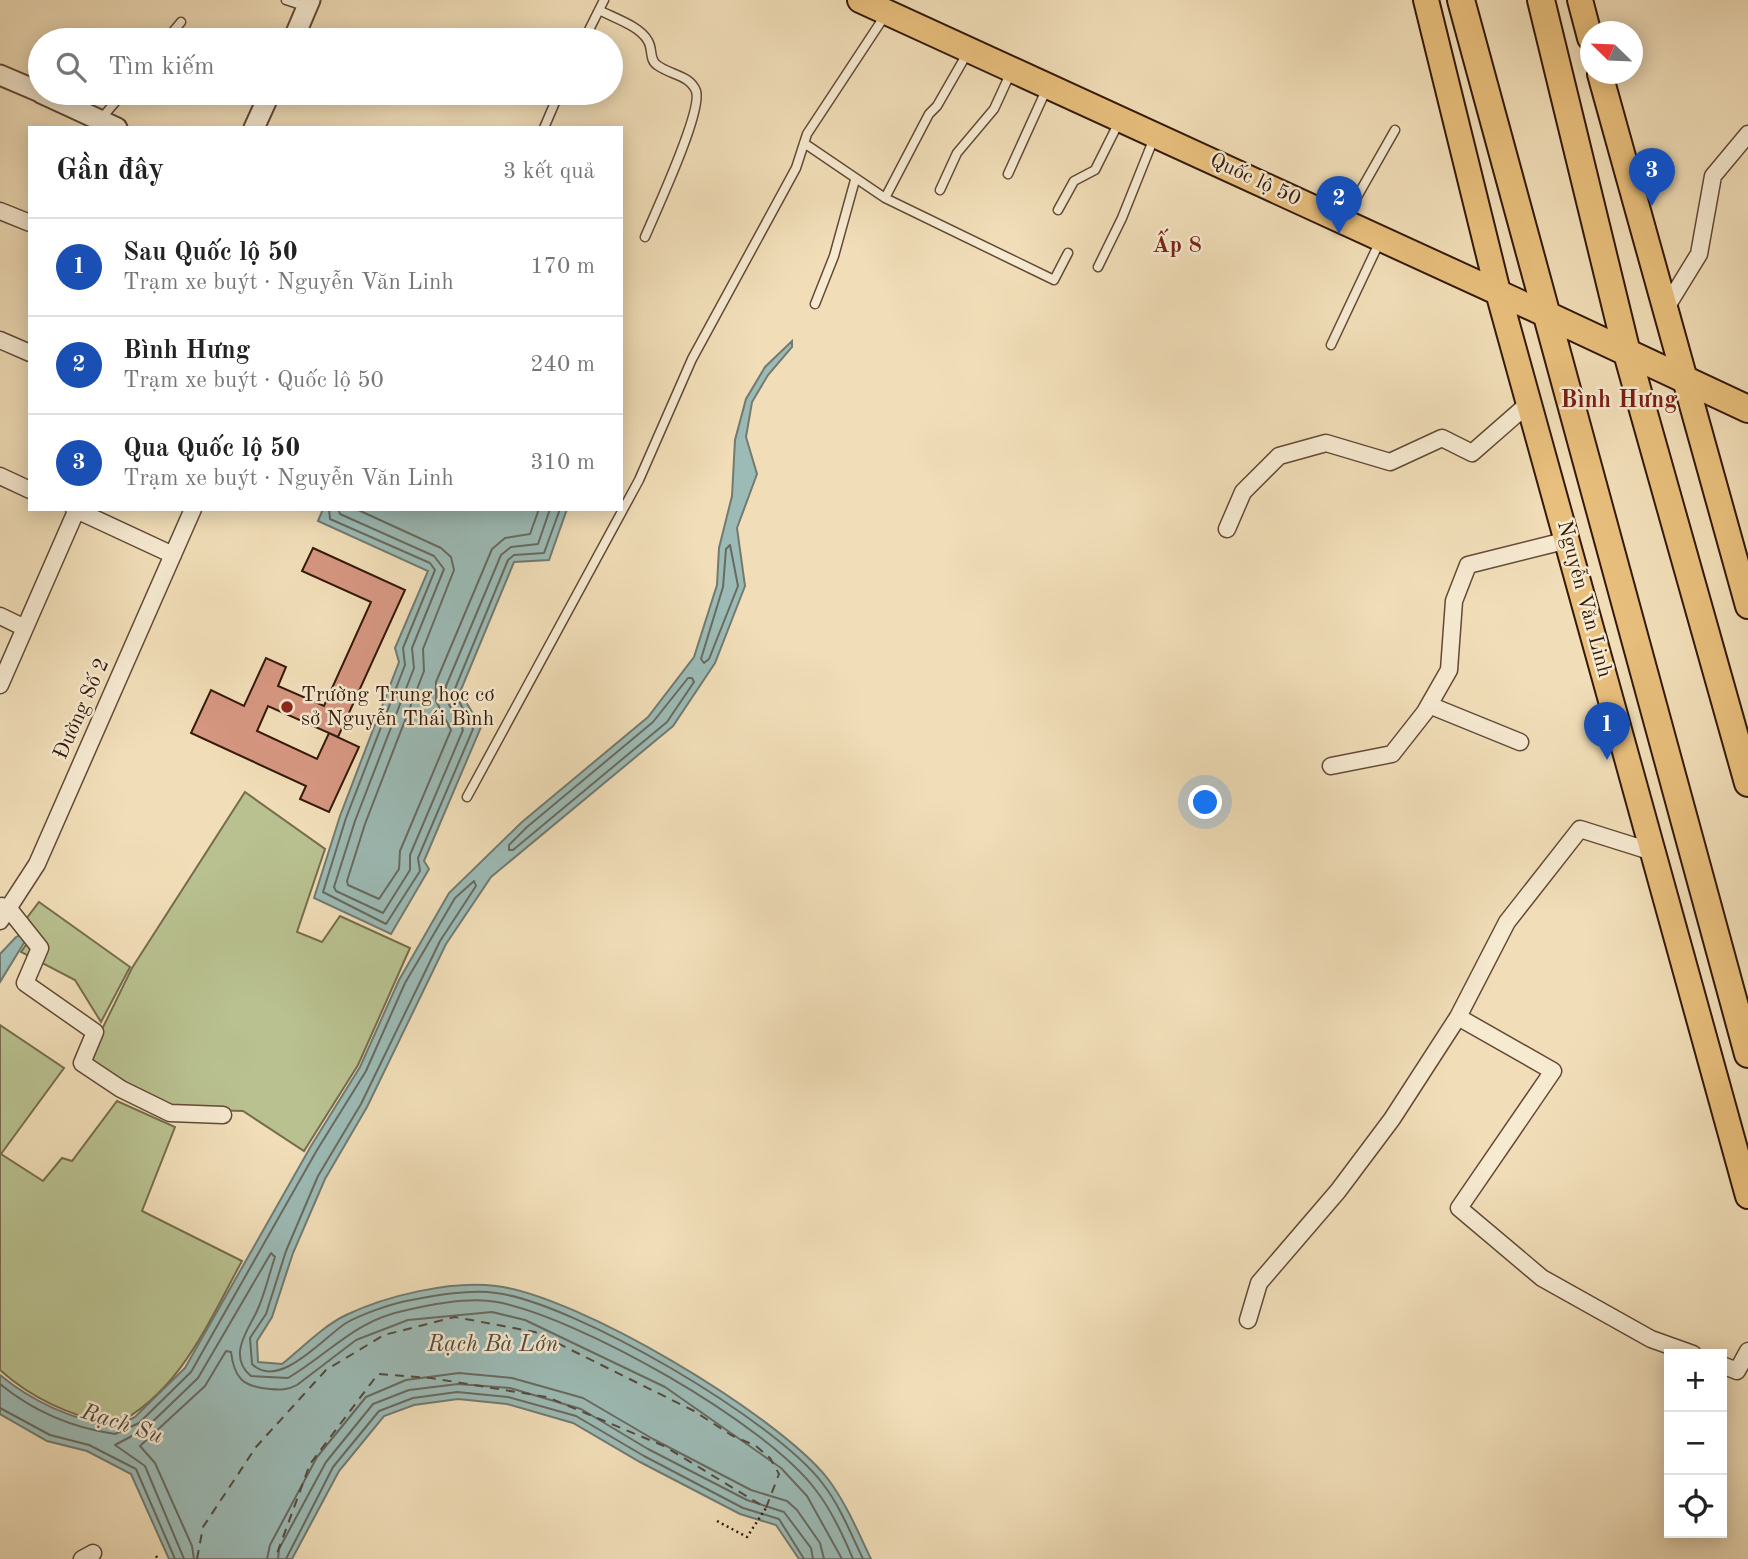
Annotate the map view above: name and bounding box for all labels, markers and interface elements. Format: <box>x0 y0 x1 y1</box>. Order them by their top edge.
north arrow <box>1580 21 1643 84</box>
search box <box>28 28 623 105</box>
icon: search <box>52 48 90 86</box>
text: Tìm kiếm <box>108 54 215 80</box>
pin: 3 <box>1629 148 1675 206</box>
street label: Quốc lộ 50 <box>1206 149 1304 210</box>
text: Gần đây <box>56 156 164 186</box>
text: 3 kết quả <box>503 160 595 183</box>
pin: 2 <box>1316 176 1362 234</box>
district label: Ấp 8 <box>1152 228 1202 257</box>
text: Sau Quốc lộ 50 <box>123 240 298 266</box>
text: 1 <box>72 255 86 278</box>
text: 170 m <box>530 255 595 278</box>
text: Trạm xe buýt · Nguyễn Văn Linh <box>123 271 454 294</box>
text: Bình Hưng <box>123 338 250 364</box>
text: 2 <box>72 353 86 376</box>
text: 240 m <box>530 353 595 376</box>
text: Trạm xe buýt · Quốc lộ 50 <box>123 369 384 392</box>
district label: Bình Hưng <box>1560 389 1678 413</box>
text: Qua Quốc lộ 50 <box>123 436 300 462</box>
text: 3 <box>72 451 86 474</box>
text: 310 m <box>530 451 595 474</box>
text: Trạm xe buýt · Nguyễn Văn Linh <box>123 467 454 490</box>
street label: Nguyễn Văn Linh <box>1553 518 1617 680</box>
street label: Đường Số 2 <box>50 655 114 763</box>
place label: Trường Trung học cơ sở Nguyễn Thái Bình <box>301 685 495 730</box>
marker: Trường Trung học cơ sở Nguyễn Thái Bình <box>279 699 295 715</box>
pin: 1 <box>1584 702 1630 760</box>
your location <box>1188 785 1222 819</box>
water label: Rạch Bà Lớn <box>427 1333 558 1356</box>
map controls <box>1664 1349 1727 1538</box>
button: + <box>1664 1349 1727 1412</box>
water label: Rạch Su <box>77 1400 166 1448</box>
button: − <box>1664 1412 1727 1475</box>
button: locate <box>1664 1475 1727 1538</box>

